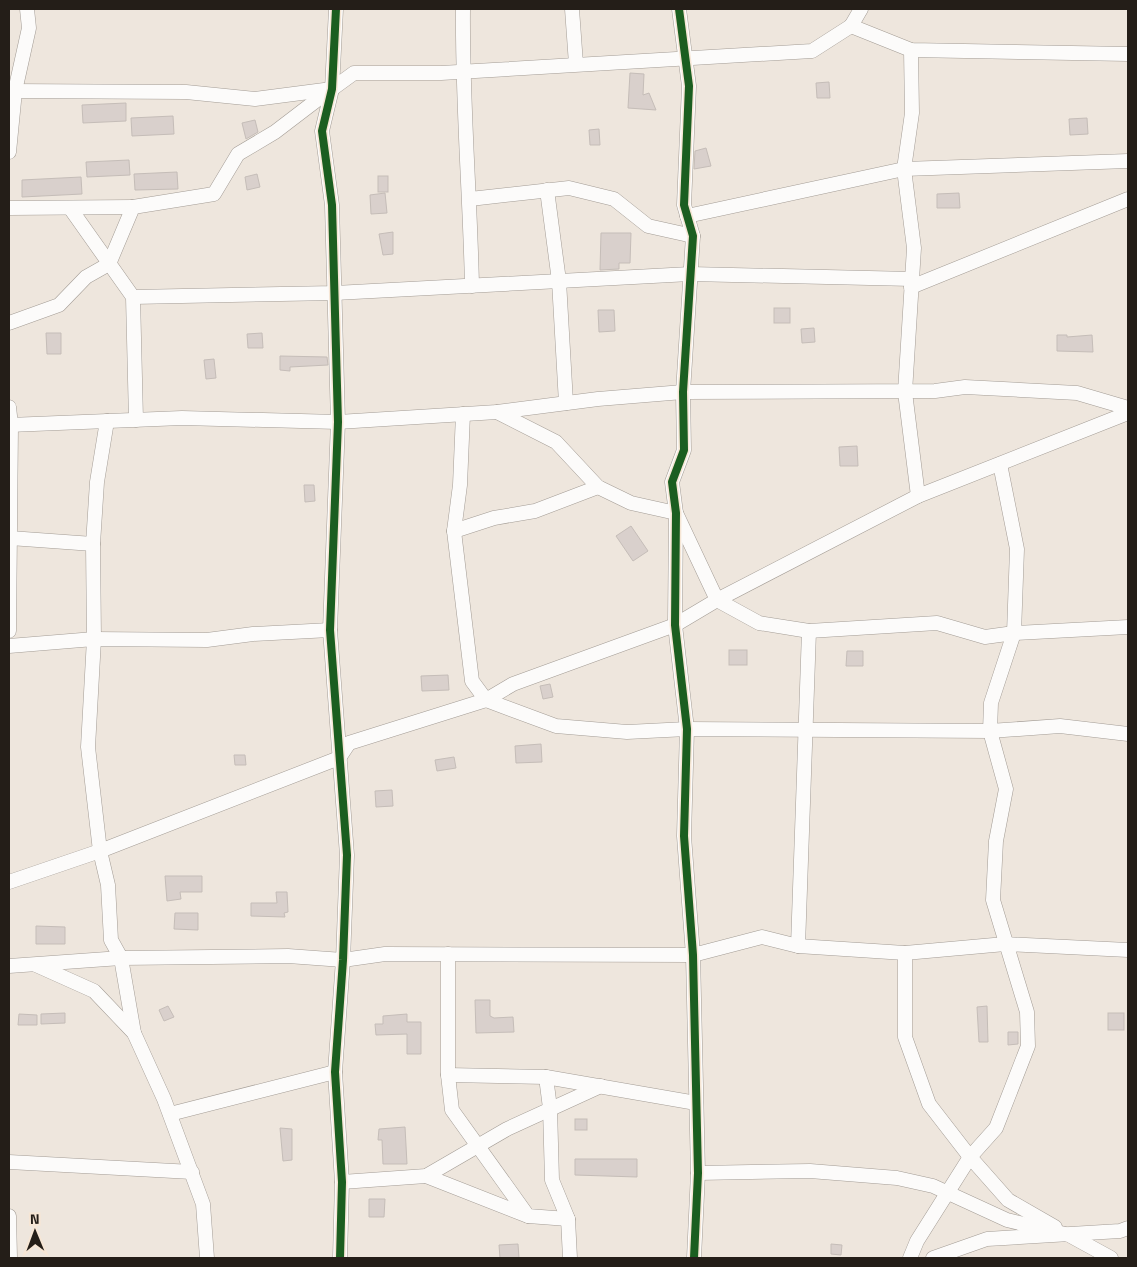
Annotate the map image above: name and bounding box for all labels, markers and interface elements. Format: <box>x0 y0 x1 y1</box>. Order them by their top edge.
north arrow <box>10 1207 60 1257</box>
text: N <box>30 1208 40 1229</box>

